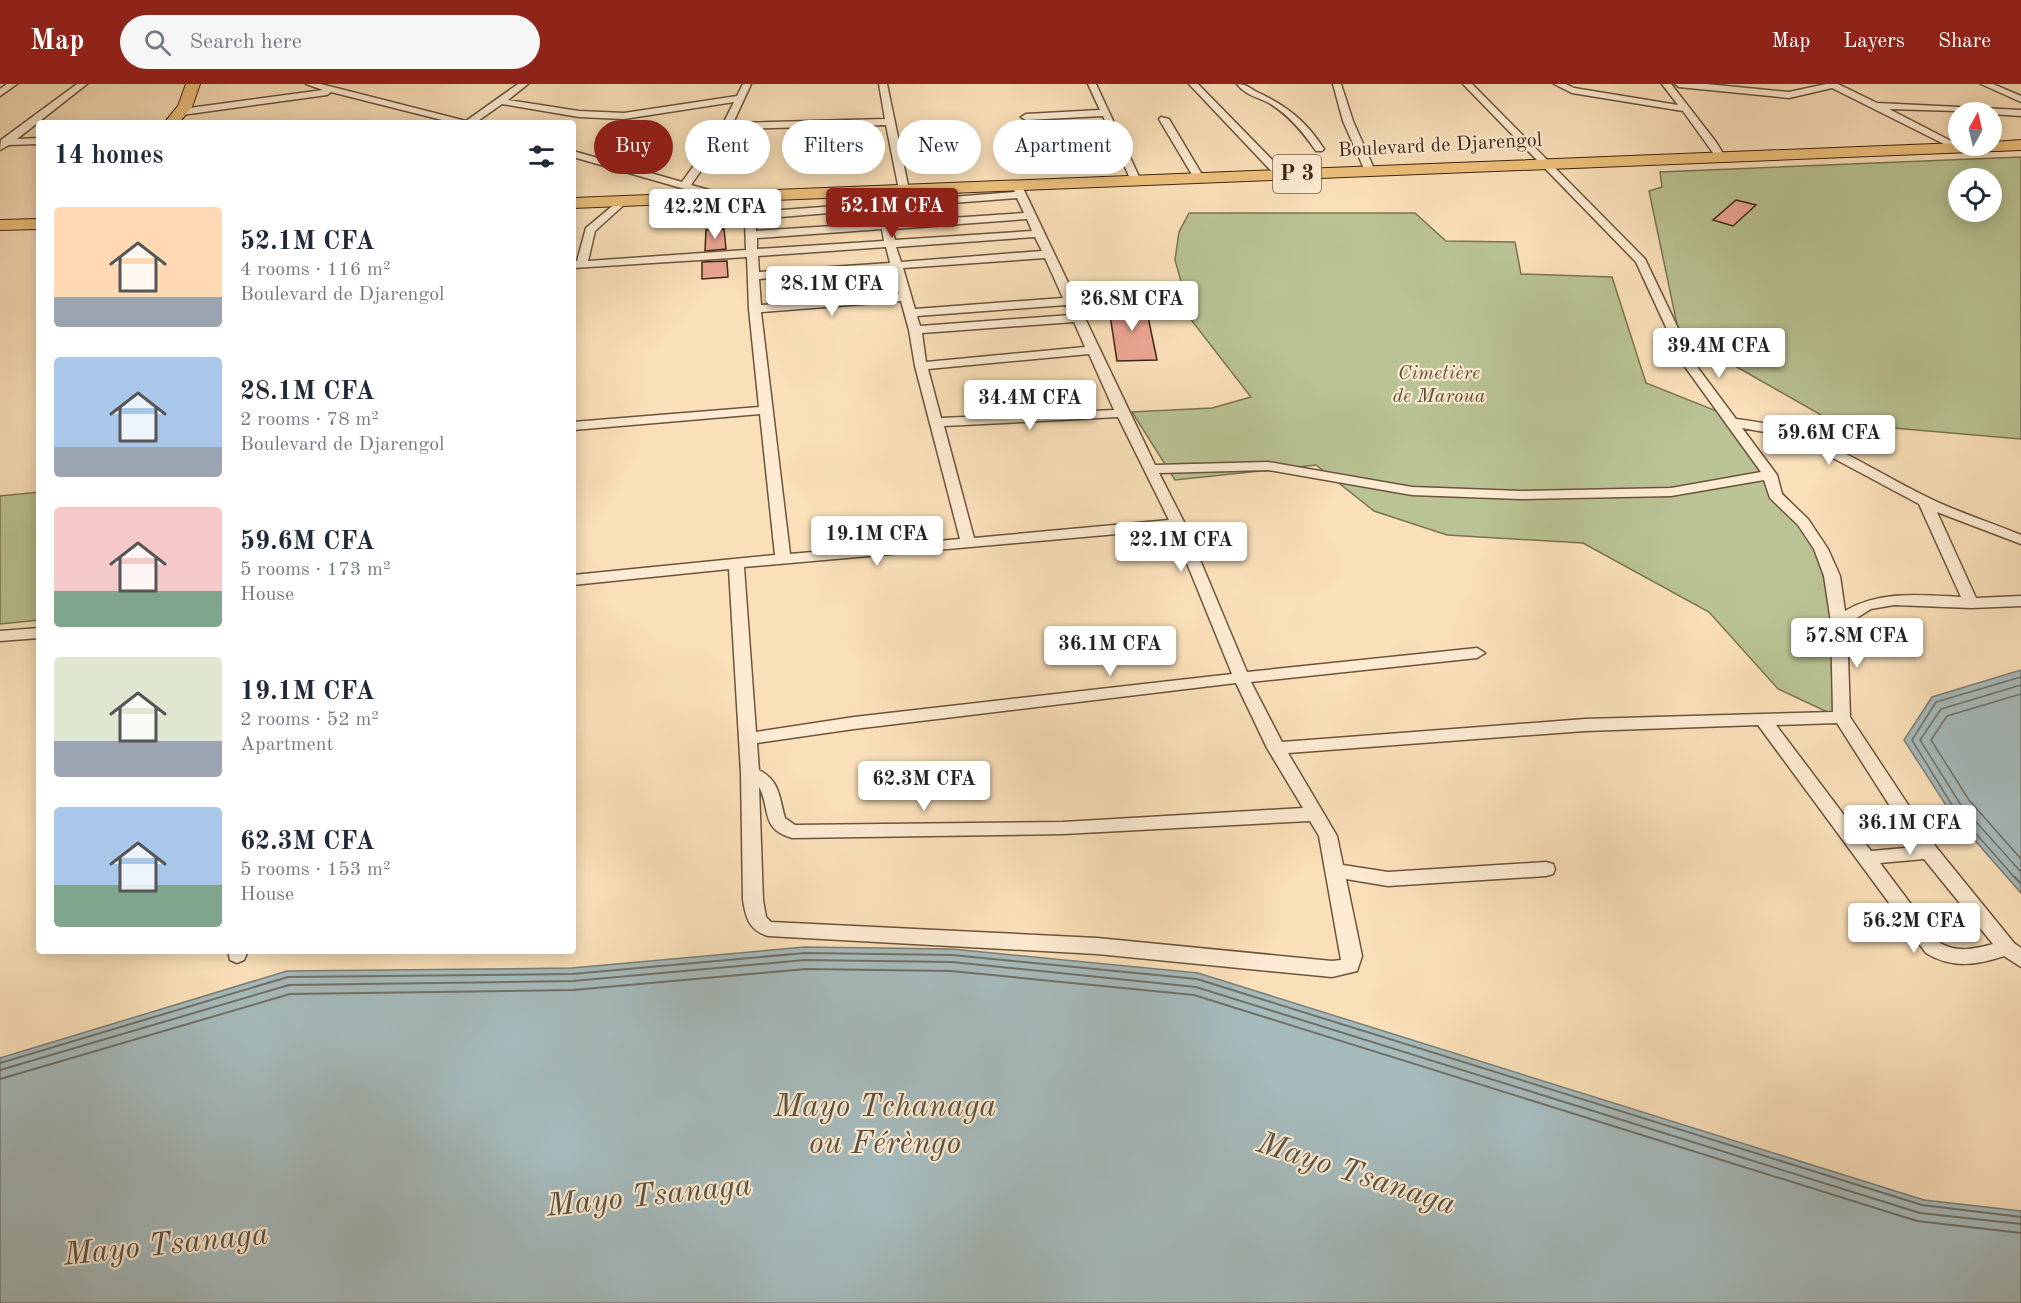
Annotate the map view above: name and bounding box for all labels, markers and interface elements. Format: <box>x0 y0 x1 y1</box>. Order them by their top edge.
search box <box>120 15 540 69</box>
icon: search <box>141 26 174 59</box>
text: Map <box>30 28 84 56</box>
text: Search here <box>189 31 302 53</box>
text: Map <box>1771 31 1810 52</box>
text: Layers <box>1843 31 1905 52</box>
text: Share <box>1938 31 1991 52</box>
north arrow <box>1948 102 2002 156</box>
map controls <box>1948 102 2002 222</box>
chip: Buy <box>594 120 673 174</box>
chip: Rent <box>685 120 770 174</box>
chip: Filters <box>782 120 885 174</box>
chip: New <box>897 120 981 174</box>
chip: Apartment <box>993 120 1133 174</box>
street label: Boulevard de Djarengol <box>1337 131 1543 161</box>
icon: filters <box>525 140 558 173</box>
text: 14 homes <box>54 143 163 169</box>
road number: P 3 <box>1273 155 1321 193</box>
button: locate <box>1948 168 2002 222</box>
pin: 52.1M CFA <box>823 188 961 239</box>
pin: 42.2M CFA <box>646 189 784 240</box>
text: 52.1M CFA <box>840 197 944 217</box>
text: 42.2M CFA <box>663 198 767 218</box>
text: 52.1M CFA <box>240 229 375 255</box>
icon: home <box>102 231 174 303</box>
text: 4 rooms · 116 m² <box>240 260 390 280</box>
pin: 28.1M CFA <box>763 266 901 317</box>
text: 28.1M CFA <box>780 275 884 295</box>
pin: 26.8M CFA <box>1063 281 1201 332</box>
text: Boulevard de Djarengol <box>240 285 445 305</box>
text: 26.8M CFA <box>1080 290 1184 310</box>
pin: 39.4M CFA <box>1650 328 1788 379</box>
text: 39.4M CFA <box>1667 337 1771 357</box>
park label: Cimetière de Maroua <box>1393 364 1486 407</box>
text: 28.1M CFA <box>240 379 375 405</box>
pin: 34.4M CFA <box>961 380 1099 431</box>
icon: home <box>102 381 174 453</box>
text: 34.4M CFA <box>978 389 1082 409</box>
text: 2 rooms · 78 m² <box>240 410 379 430</box>
pin: 59.6M CFA <box>1760 415 1898 466</box>
text: 59.6M CFA <box>1777 424 1881 444</box>
text: Boulevard de Djarengol <box>240 435 445 455</box>
pin: 19.1M CFA <box>808 516 946 567</box>
pin: 22.1M CFA <box>1112 522 1250 573</box>
text: 19.1M CFA <box>825 525 929 545</box>
text: 59.6M CFA <box>240 529 375 555</box>
icon: home <box>102 531 174 603</box>
text: 22.1M CFA <box>1129 531 1233 551</box>
text: 5 rooms · 173 m² <box>240 560 390 580</box>
text: House <box>240 585 294 605</box>
pin: 57.8M CFA <box>1788 618 1926 669</box>
pin: 36.1M CFA <box>1041 626 1179 677</box>
text: 57.8M CFA <box>1805 627 1909 647</box>
text: 36.1M CFA <box>1058 635 1162 655</box>
text: 19.1M CFA <box>240 679 375 705</box>
icon: home <box>102 681 174 753</box>
text: 2 rooms · 52 m² <box>240 710 379 730</box>
text: Apartment <box>240 735 334 755</box>
pin: 62.3M CFA <box>855 761 993 812</box>
text: 62.3M CFA <box>872 770 976 790</box>
pin: 36.1M CFA <box>1841 805 1979 856</box>
text: 36.1M CFA <box>1858 814 1962 834</box>
text: 62.3M CFA <box>240 829 375 855</box>
icon: home <box>102 831 174 903</box>
text: 5 rooms · 153 m² <box>240 860 390 880</box>
text: House <box>240 885 294 905</box>
pin: 56.2M CFA <box>1845 903 1983 954</box>
text: 56.2M CFA <box>1862 912 1966 932</box>
water label: Mayo Tchanaga ou Férèngo <box>772 1092 997 1161</box>
water label: Mayo Tsanaga <box>1252 1128 1459 1222</box>
water label: Mayo Tsanaga <box>544 1170 753 1224</box>
water label: Mayo Tsanaga <box>61 1219 270 1273</box>

